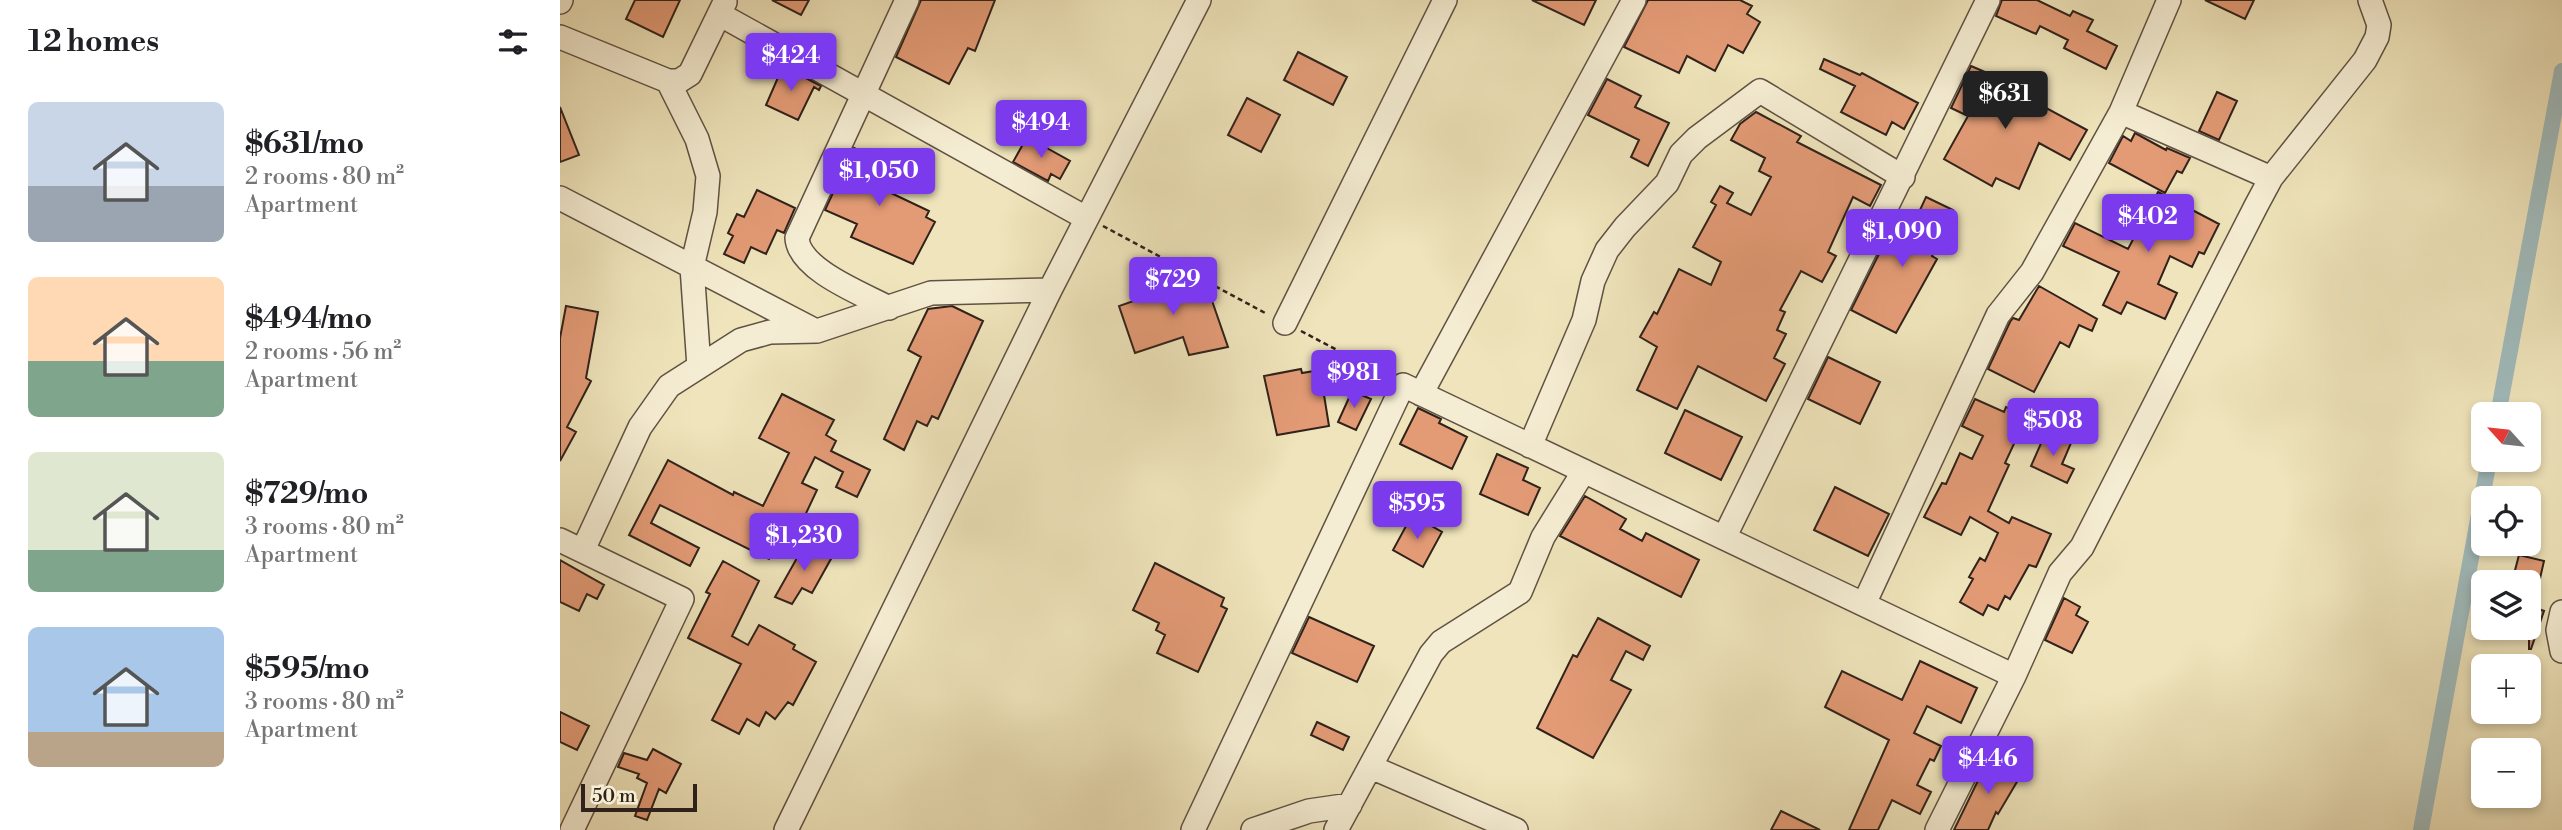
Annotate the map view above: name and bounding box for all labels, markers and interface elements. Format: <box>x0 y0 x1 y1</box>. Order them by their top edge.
text: 12 homes <box>28 23 159 61</box>
icon: filters <box>494 23 532 61</box>
pin: $424 <box>750 34 832 93</box>
text: $424 <box>761 42 821 70</box>
pin: $631 <box>1964 72 2046 131</box>
text: $631 <box>1979 80 2031 108</box>
pin: $494 <box>1000 100 1082 160</box>
text: $494 <box>1012 109 1070 137</box>
text: $631/mo <box>245 125 364 163</box>
icon: home <box>84 130 168 214</box>
pin: $1,050 <box>822 148 936 208</box>
text: $1,050 <box>839 157 919 185</box>
text: 2 rooms · 80 m² <box>245 163 404 191</box>
text: Apartment <box>245 191 358 219</box>
pin: $402 <box>2107 194 2189 254</box>
text: $402 <box>2118 203 2178 231</box>
pin: $1,090 <box>1845 210 1959 269</box>
text: $1,090 <box>1862 218 1942 246</box>
pin: $729 <box>1132 258 1214 317</box>
text: $729 <box>1145 266 1201 294</box>
text: $494/mo <box>245 300 372 338</box>
icon: home <box>84 305 168 389</box>
text: 2 rooms · 56 m² <box>245 338 401 366</box>
pin: $981 <box>1313 350 1395 410</box>
text: $981 <box>1327 359 1381 387</box>
text: Apartment <box>245 366 358 394</box>
pin: $508 <box>2012 398 2094 458</box>
north arrow <box>2471 402 2541 472</box>
map controls <box>2471 402 2541 808</box>
text: $508 <box>2023 407 2083 435</box>
text: $729/mo <box>245 475 368 513</box>
icon: home <box>84 480 168 564</box>
pin: $595 <box>1376 482 1458 541</box>
button: locate <box>2471 486 2541 556</box>
text: $595 <box>1389 490 1445 518</box>
text: 3 rooms · 80 m² <box>245 513 404 541</box>
pin: $1,230 <box>747 514 861 573</box>
text: $1,230 <box>765 522 843 550</box>
text: Apartment <box>245 541 358 569</box>
button: layers <box>2471 570 2541 640</box>
text: $595/mo <box>245 650 370 688</box>
button: + <box>2471 654 2541 724</box>
icon: home <box>84 655 168 739</box>
text: 3 rooms · 80 m² <box>245 688 404 716</box>
text: Apartment <box>245 716 358 744</box>
pin: $446 <box>1947 736 2029 796</box>
button: − <box>2471 738 2541 808</box>
text: $446 <box>1958 745 2018 773</box>
scale bar <box>581 781 696 813</box>
text: 50 m <box>592 784 636 808</box>

